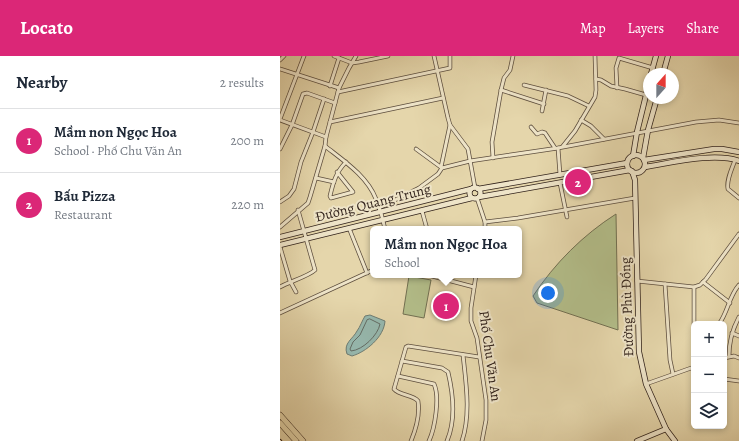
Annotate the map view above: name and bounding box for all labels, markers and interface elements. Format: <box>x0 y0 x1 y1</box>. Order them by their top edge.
text: Locato <box>20 15 73 41</box>
text: Map <box>580 19 606 38</box>
text: Layers <box>628 19 664 38</box>
text: Share <box>686 19 719 38</box>
north arrow <box>643 68 679 104</box>
text: Nearby <box>16 71 67 94</box>
text: 2 results <box>220 74 264 91</box>
text: Mầm non Ngọc Hoa <box>54 122 177 142</box>
text: 1 <box>27 132 31 149</box>
text: 200 m <box>231 132 264 149</box>
text: School · Phố Chu Văn An <box>54 142 182 159</box>
pin: 2 <box>565 167 591 197</box>
street label: Đường Quang Trung <box>313 179 433 227</box>
text: Bấu Pizza <box>54 186 115 206</box>
text: 2 <box>26 196 32 213</box>
text: 220 m <box>231 196 264 213</box>
text: Restaurant <box>54 206 112 223</box>
popup <box>370 226 522 278</box>
text: Mầm non Ngọc Hoa <box>385 234 507 254</box>
text: School <box>385 254 420 271</box>
street label: Đường Phù Đổng <box>616 257 638 357</box>
your location <box>538 283 558 303</box>
pin: 1 <box>433 291 459 321</box>
street label: Phố Chu Văn An <box>474 309 506 403</box>
map controls <box>691 321 727 429</box>
button: + <box>691 321 727 357</box>
button: − <box>691 357 727 393</box>
button: layers <box>691 393 727 429</box>

